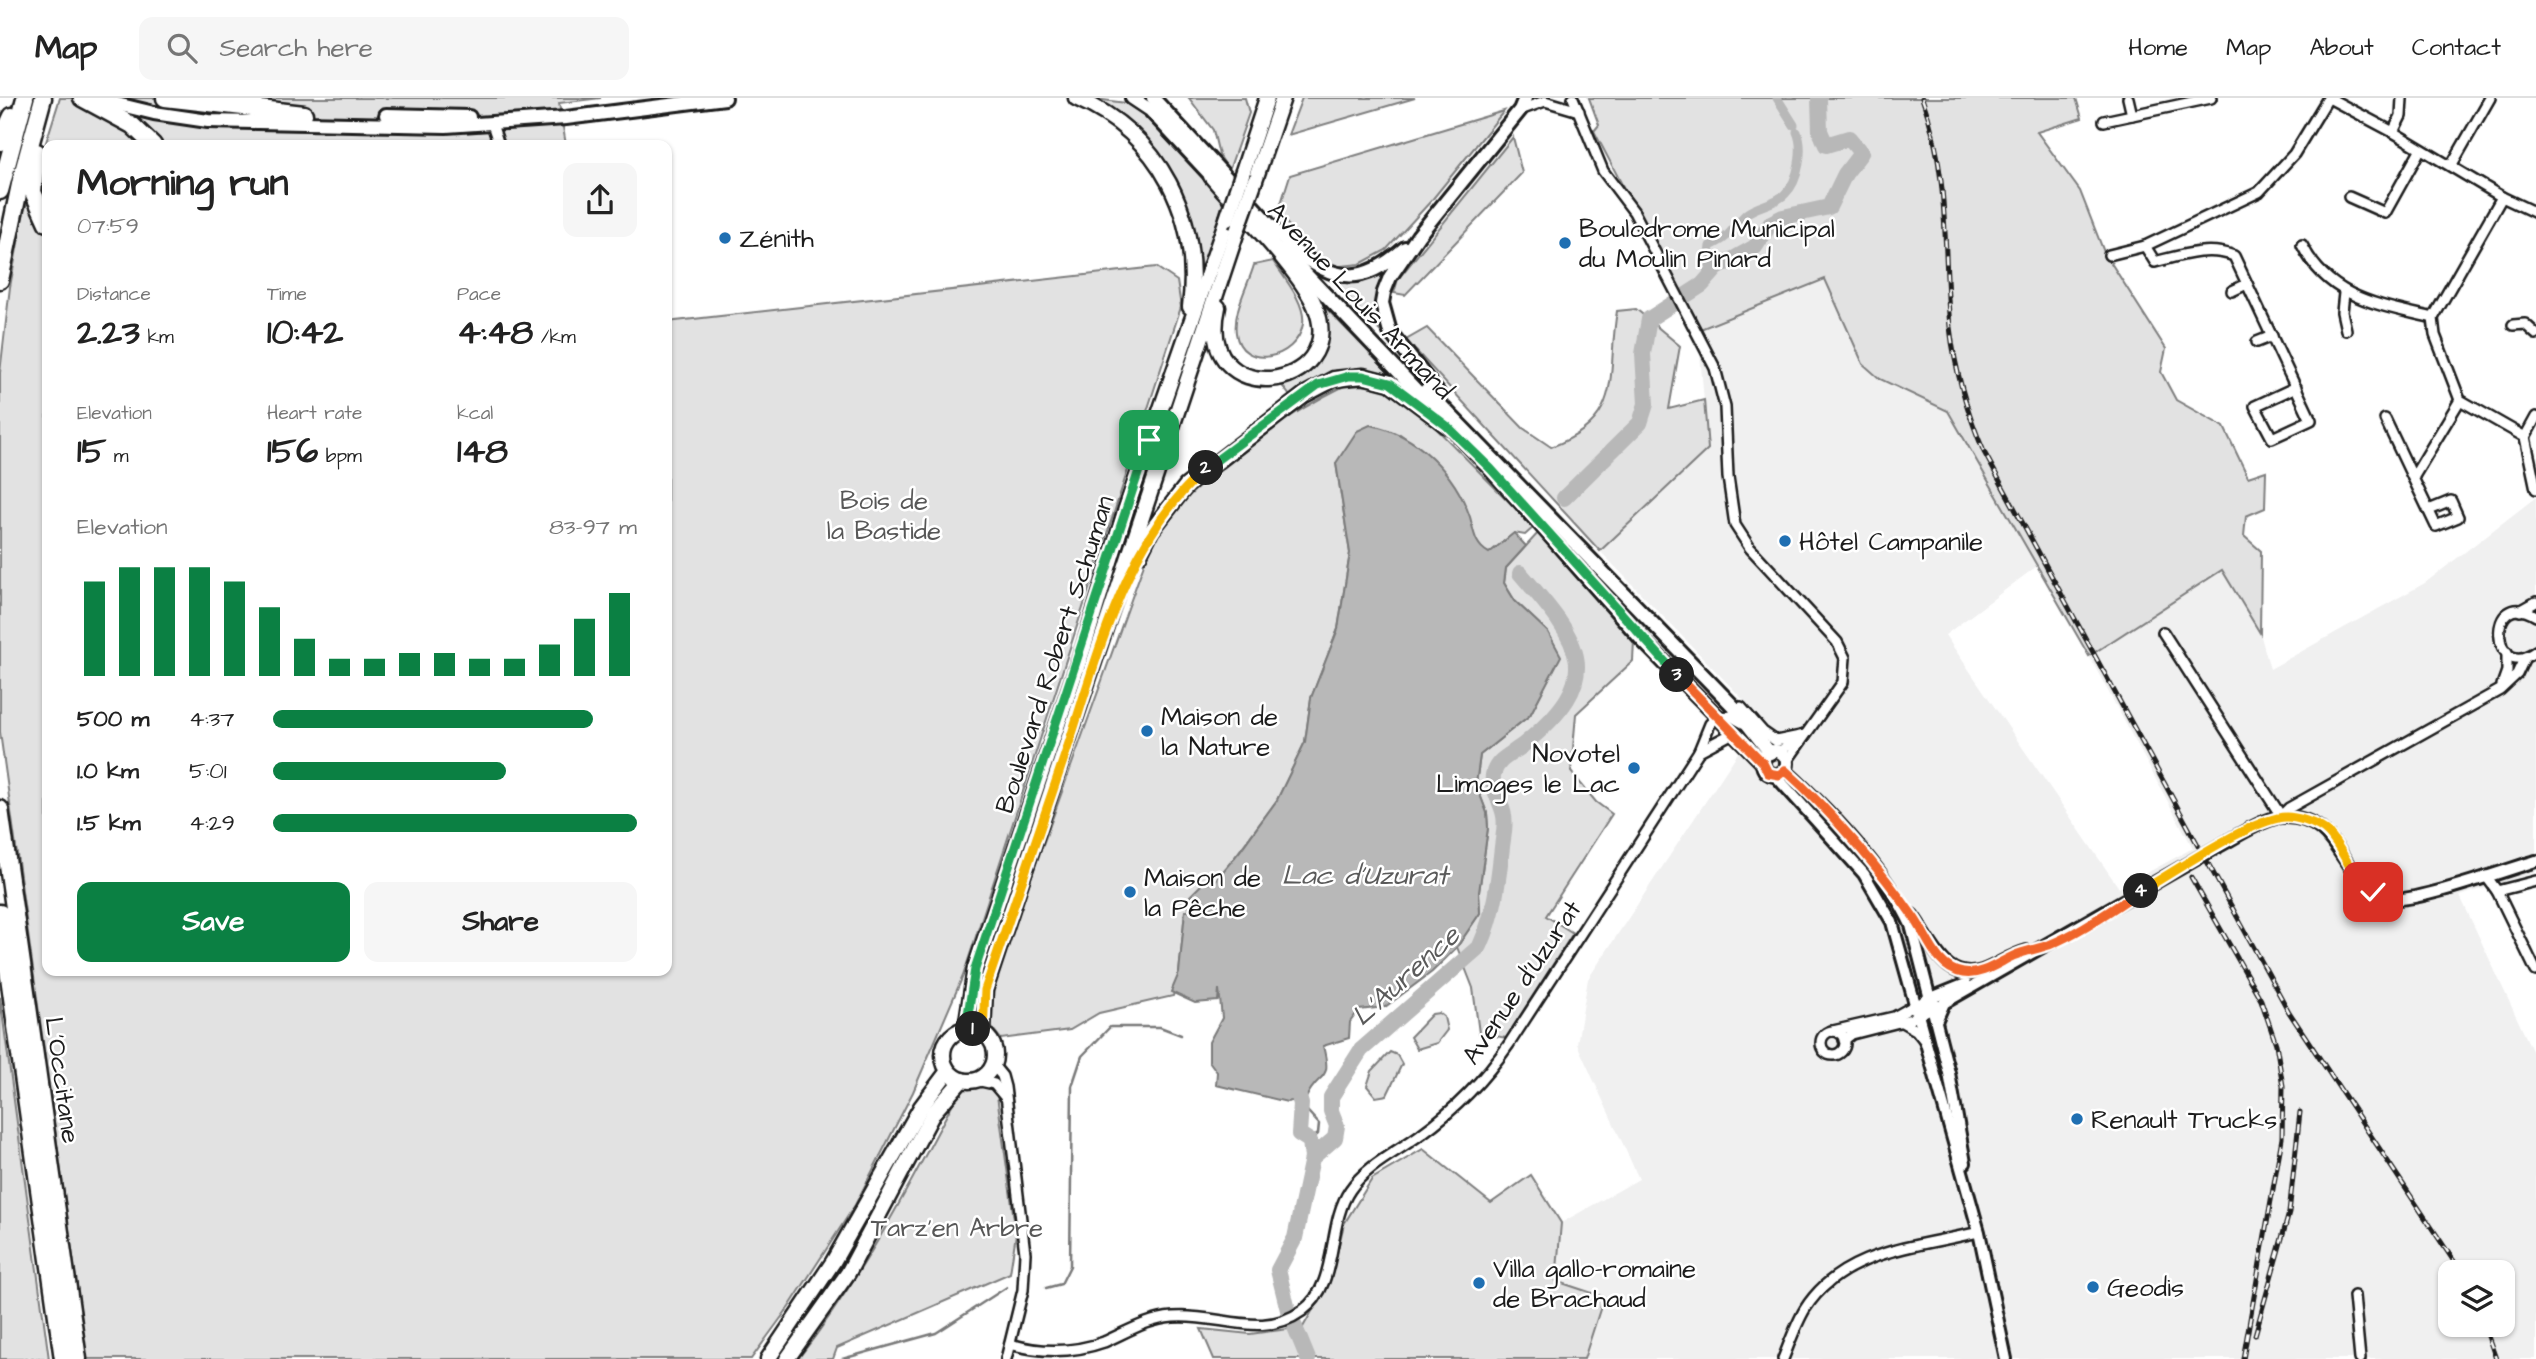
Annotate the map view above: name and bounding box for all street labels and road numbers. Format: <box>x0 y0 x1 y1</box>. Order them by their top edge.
street label: Avenue Louis Armand <box>1259 194 1462 408</box>
street label: Boulevard Robert Schuman <box>987 491 1123 818</box>
street label: Avenue d'Uzurat <box>1453 893 1590 1072</box>
street label: L'Occitane <box>35 1015 89 1146</box>

